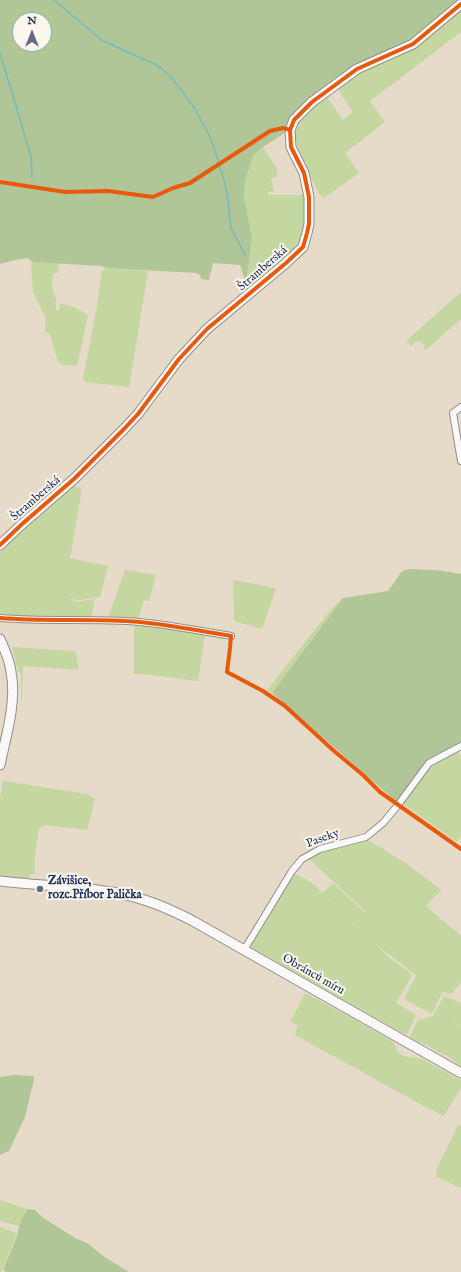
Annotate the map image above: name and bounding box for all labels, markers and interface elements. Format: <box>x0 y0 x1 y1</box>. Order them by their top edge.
north arrow <box>12 12 52 52</box>
text: N <box>27 14 37 28</box>
street label: Štramberská <box>235 243 291 295</box>
street label: Štramberská <box>8 473 64 525</box>
street label: Paseky <box>305 826 341 852</box>
place label: Závišice, rozc.Příbor Palička <box>48 875 142 903</box>
marker: Závišice, rozc.Příbor Palička <box>35 884 45 894</box>
street label: Obránců míru <box>279 951 347 999</box>

